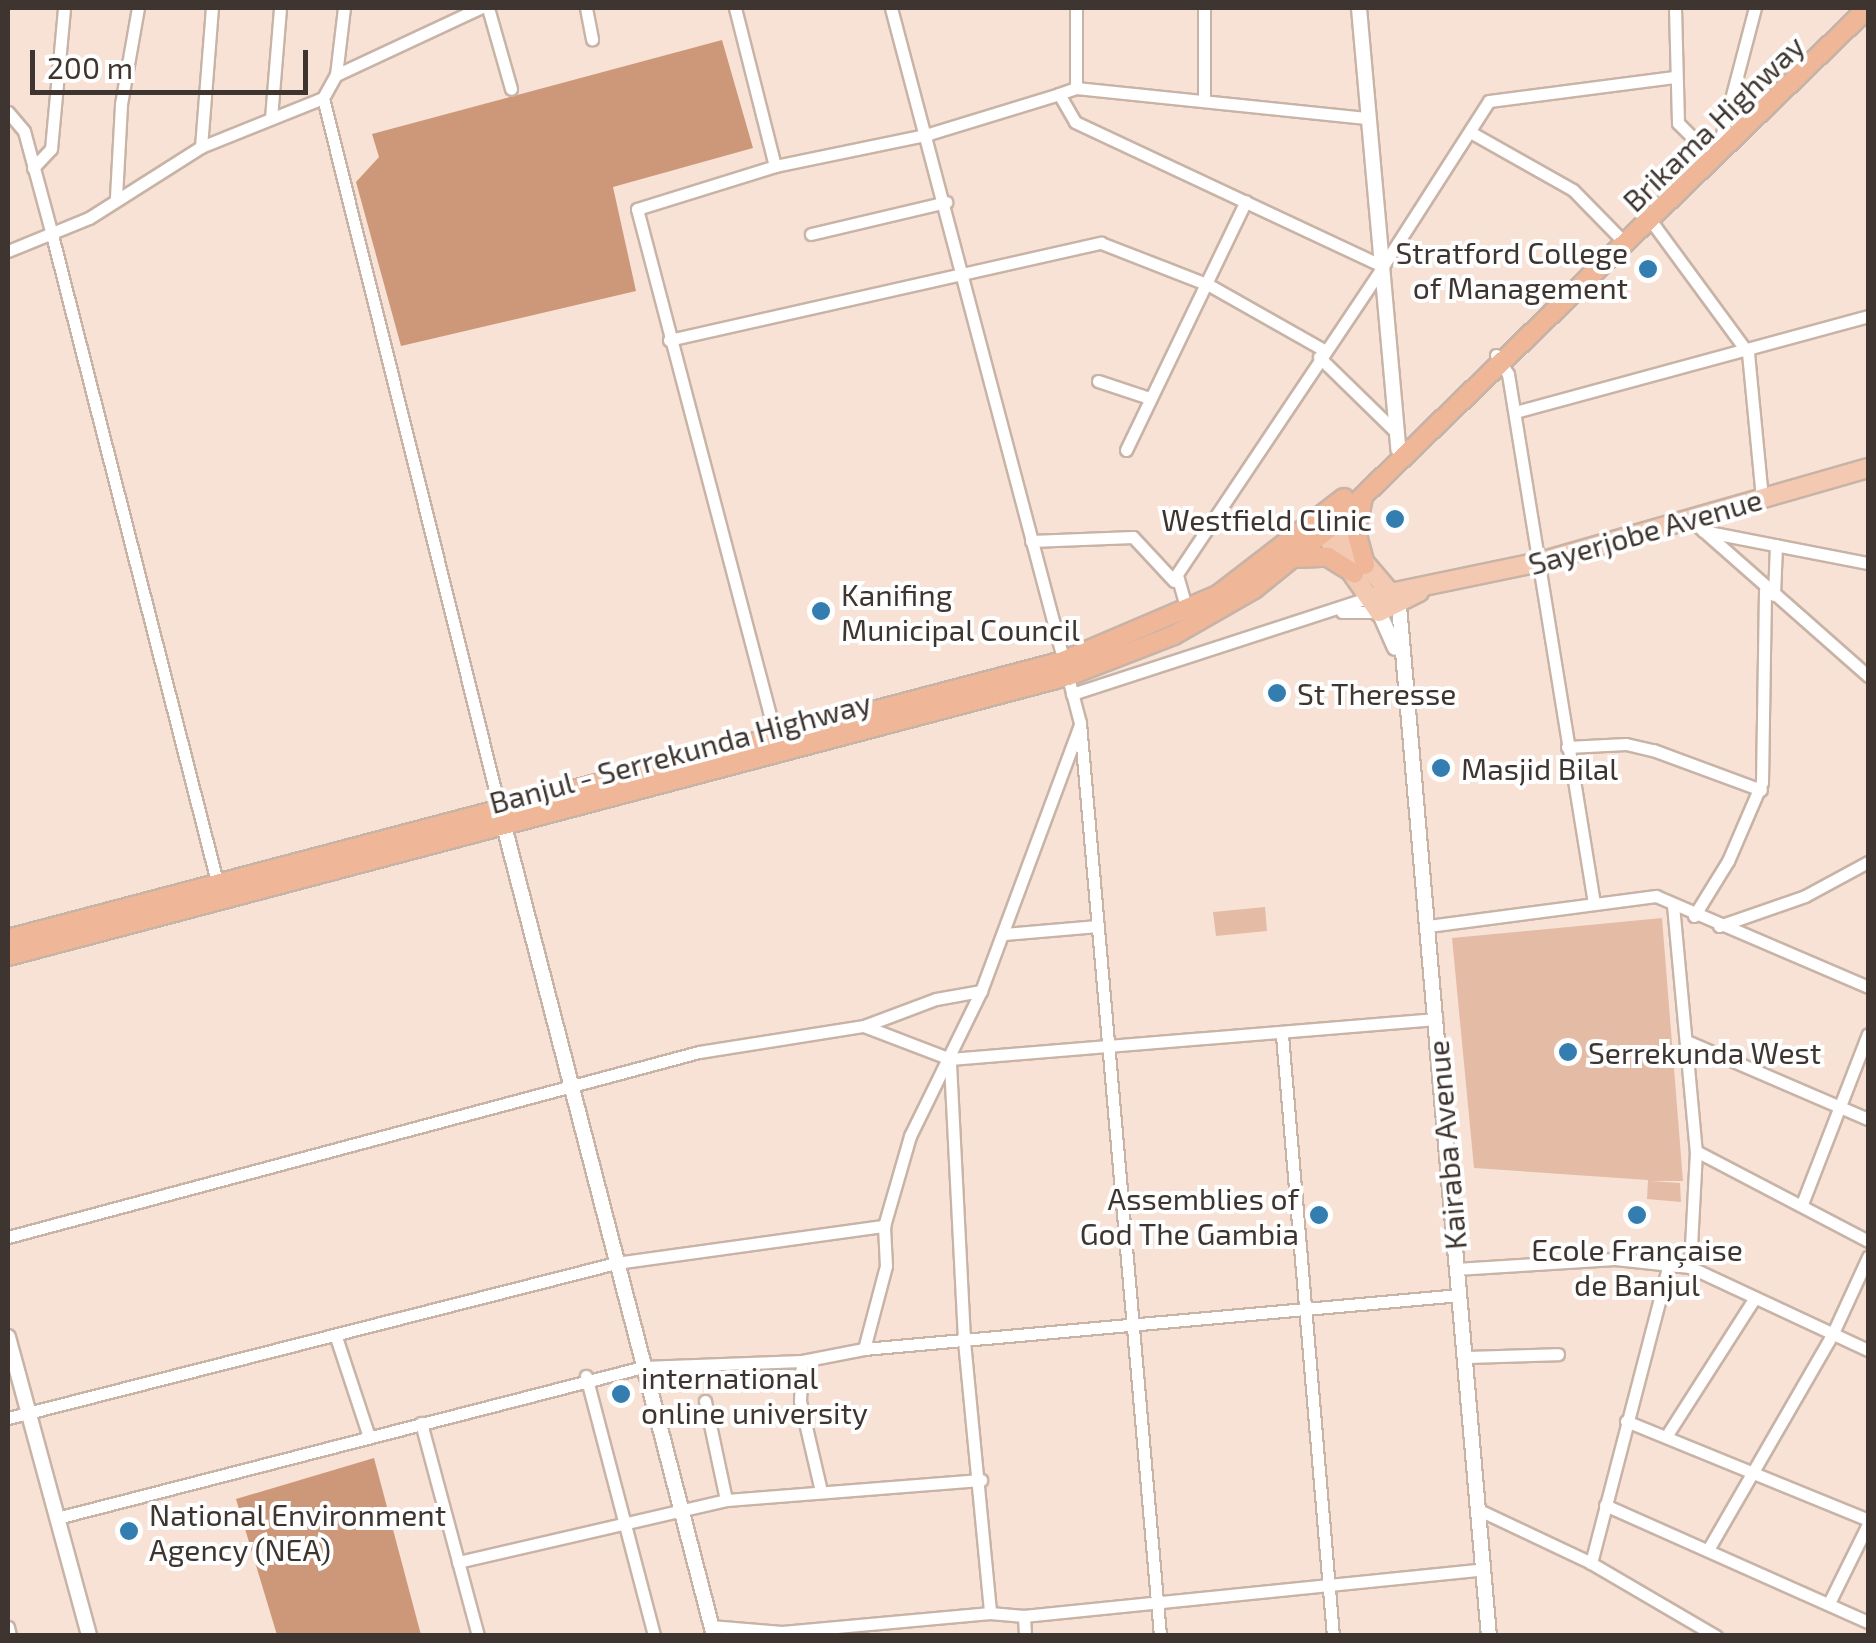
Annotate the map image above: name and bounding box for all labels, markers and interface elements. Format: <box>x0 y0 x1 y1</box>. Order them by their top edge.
street label: Brikama Highway <box>1615 27 1811 219</box>
scale bar <box>35 30 312 92</box>
text: 200 m <box>47 49 133 85</box>
place label: Stratford College of Management <box>1395 234 1628 304</box>
marker: Stratford College of Management <box>1637 258 1659 280</box>
street label: Sayerjobe Avenue <box>1524 480 1766 582</box>
place label: Westfield Clinic <box>1161 501 1372 537</box>
marker: Westfield Clinic <box>1382 506 1408 532</box>
place label: Kanifing Municipal Council <box>841 576 1081 646</box>
marker: Kanifing Municipal Council <box>810 600 832 622</box>
place label: St Theresse <box>1297 675 1457 711</box>
marker: St Theresse <box>1266 682 1288 704</box>
street label: Banjul - Serrekunda Highway <box>485 684 875 820</box>
place label: Masjid Bilal <box>1461 750 1618 786</box>
marker: Masjid Bilal <box>1430 757 1452 779</box>
place label: Serrekunda West <box>1588 1034 1822 1070</box>
street label: Kairaba Avenue <box>1419 1038 1473 1252</box>
marker: Serrekunda West <box>1557 1041 1579 1063</box>
place label: Assemblies of God The Gambia <box>1079 1180 1299 1250</box>
marker: Assemblies of God The Gambia <box>1308 1204 1330 1226</box>
marker: Ecole Française de Banjul <box>1626 1204 1648 1226</box>
place label: Ecole Française de Banjul <box>1531 1231 1743 1302</box>
place label: international online university <box>641 1359 868 1430</box>
marker: international online university <box>610 1383 632 1405</box>
place label: National Environment Agency (NEA) <box>149 1496 447 1566</box>
marker: National Environment Agency (NEA) <box>118 1520 140 1542</box>

